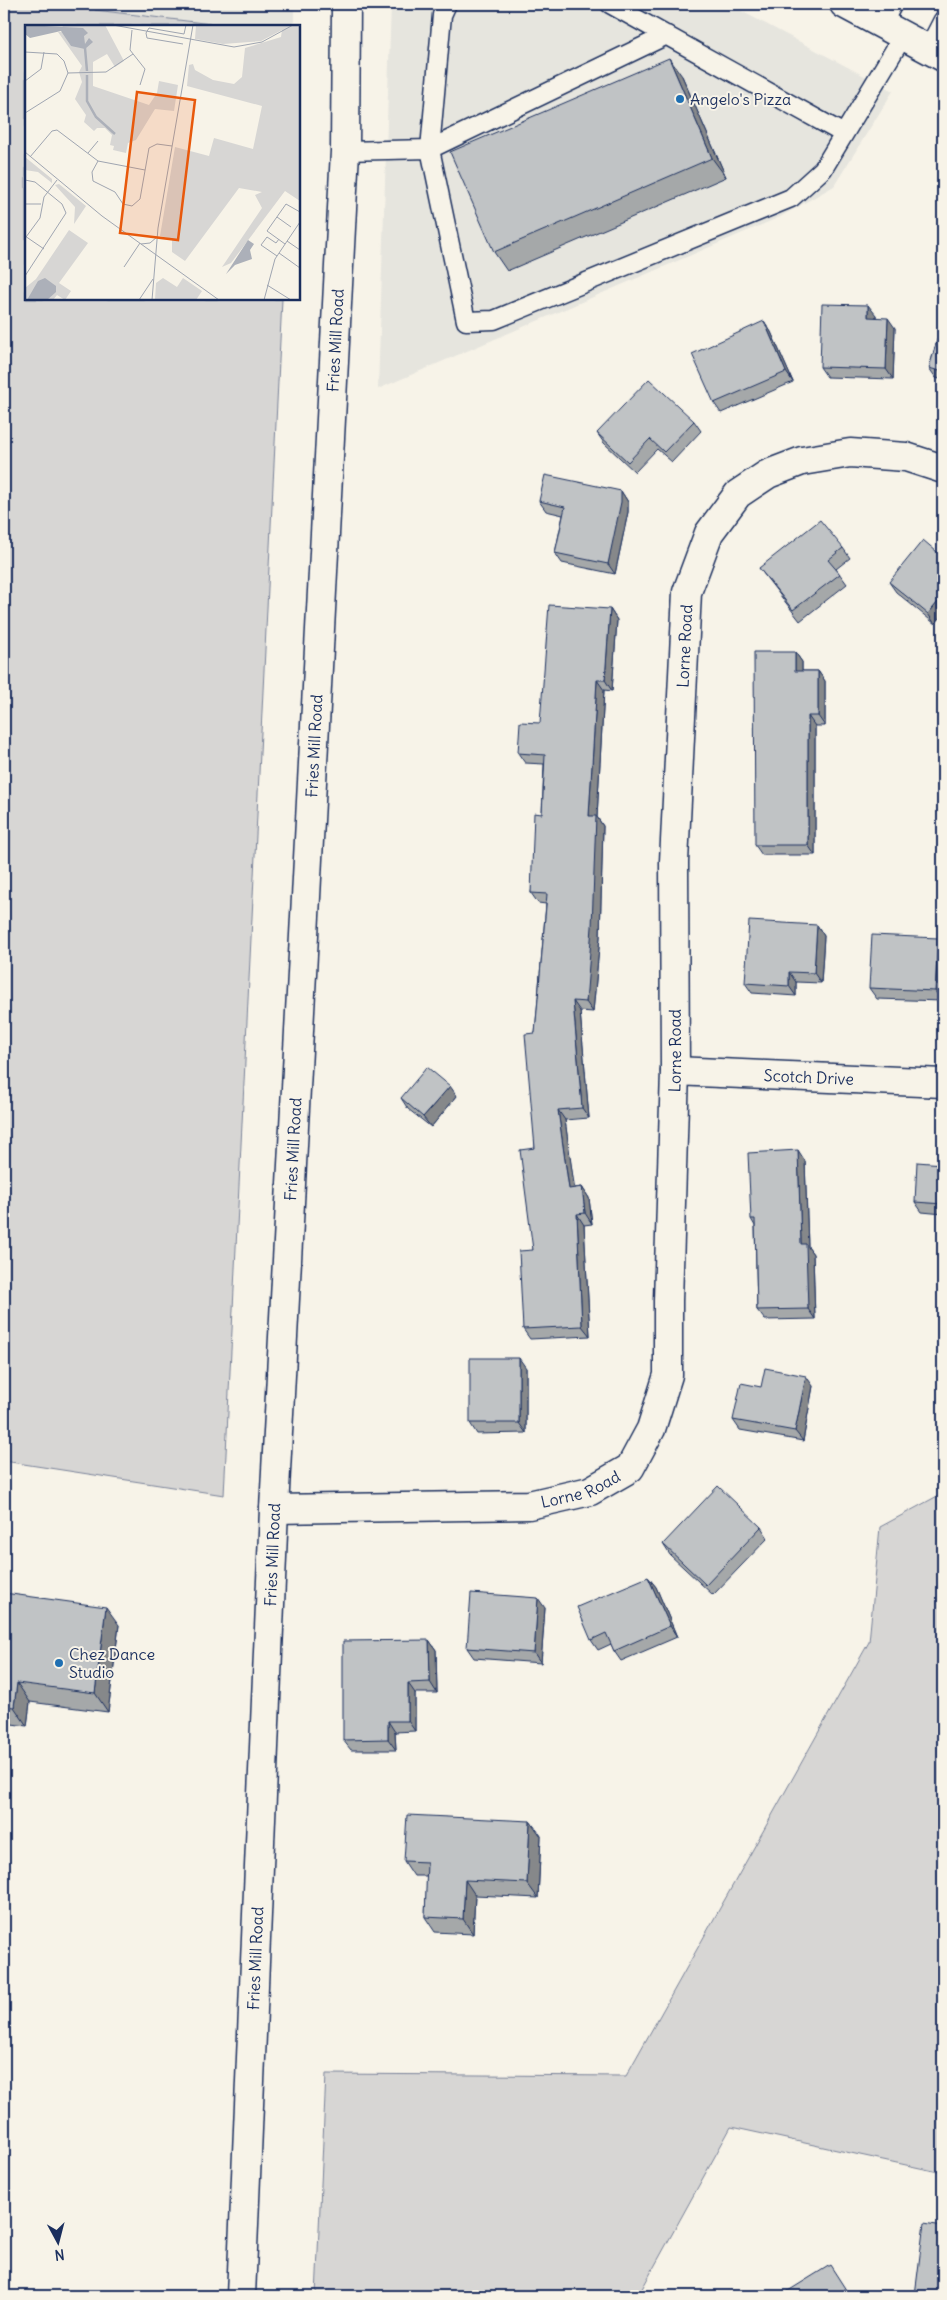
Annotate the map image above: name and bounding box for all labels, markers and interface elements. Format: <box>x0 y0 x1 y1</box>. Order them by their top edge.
inset map <box>25 25 300 300</box>
place label: Angelo's Pizza <box>690 89 791 109</box>
marker: Angelo's Pizza <box>674 93 686 105</box>
street label: Fries Mill Road <box>322 288 348 392</box>
street label: Lorne Road <box>672 604 696 688</box>
street label: Fries Mill Road <box>301 694 327 798</box>
street label: Lorne Road <box>664 1009 685 1093</box>
street label: Scotch Drive <box>763 1065 854 1089</box>
street label: Fries Mill Road <box>280 1097 305 1201</box>
street label: Lorne Road <box>539 1466 624 1512</box>
street label: Fries Mill Road <box>260 1503 284 1607</box>
place label: Chez Dance Studio <box>69 1644 155 1682</box>
marker: Chez Dance Studio <box>53 1657 65 1669</box>
street label: Fries Mill Road <box>243 1906 267 2010</box>
north arrow <box>32 2218 82 2268</box>
text: N <box>54 2245 65 2264</box>

